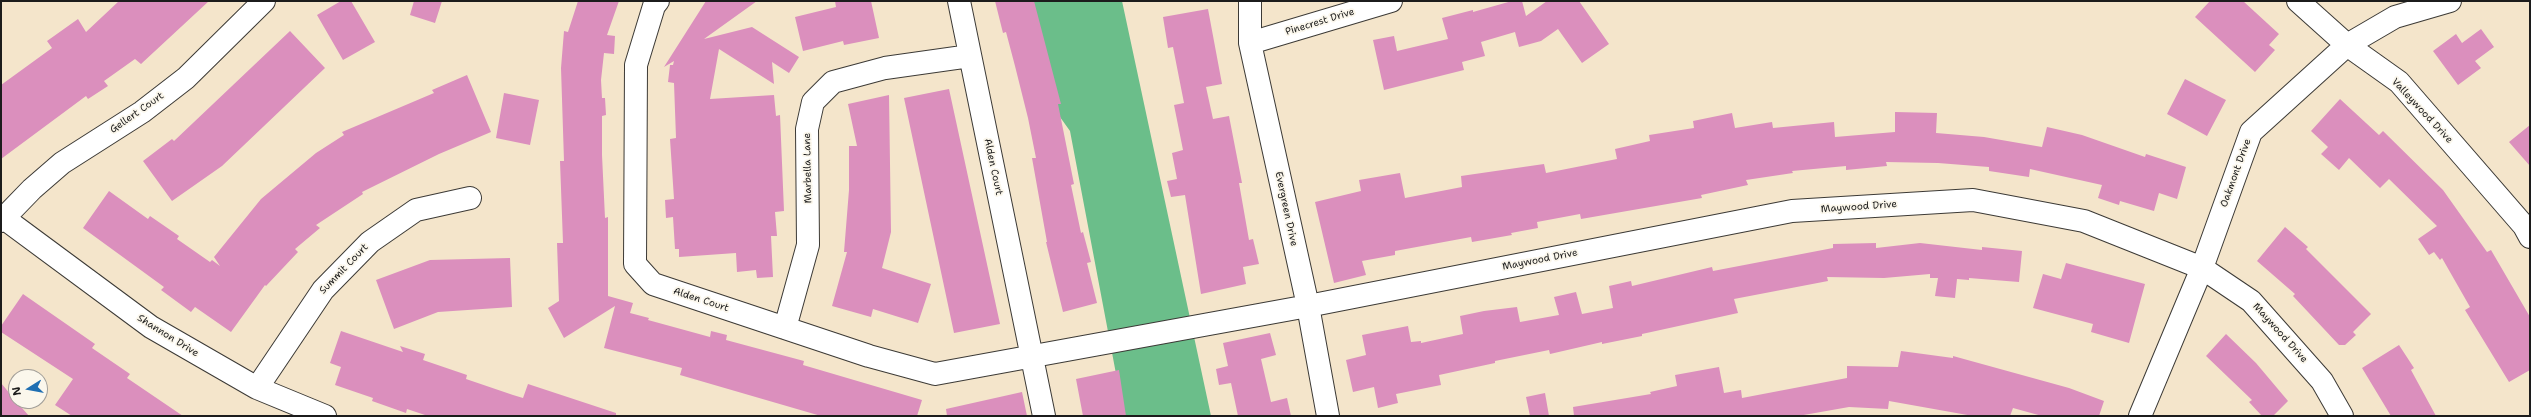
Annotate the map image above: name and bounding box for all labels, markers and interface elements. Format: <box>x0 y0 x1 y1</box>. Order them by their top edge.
street label: Pinecrest Drive <box>1284 6 1356 38</box>
street label: Valleywood Drive <box>2389 76 2455 146</box>
street label: Gellert Court <box>108 90 166 136</box>
street label: Marbella Lane <box>801 133 815 203</box>
street label: Alden Court <box>981 137 1005 197</box>
street label: Oakmont Drive <box>2218 137 2254 209</box>
street label: Evergreen Drive <box>1272 171 1300 247</box>
street label: Maywood Drive <box>1821 198 1897 216</box>
street label: Summit Court <box>317 241 371 297</box>
street label: Maywood Drive <box>1501 247 1579 273</box>
street label: Alden Court <box>672 285 730 315</box>
street label: Maywood Drive <box>2250 301 2310 365</box>
street label: Shannon Drive <box>135 312 201 360</box>
north arrow <box>8 369 48 409</box>
text: N <box>9 385 25 397</box>

